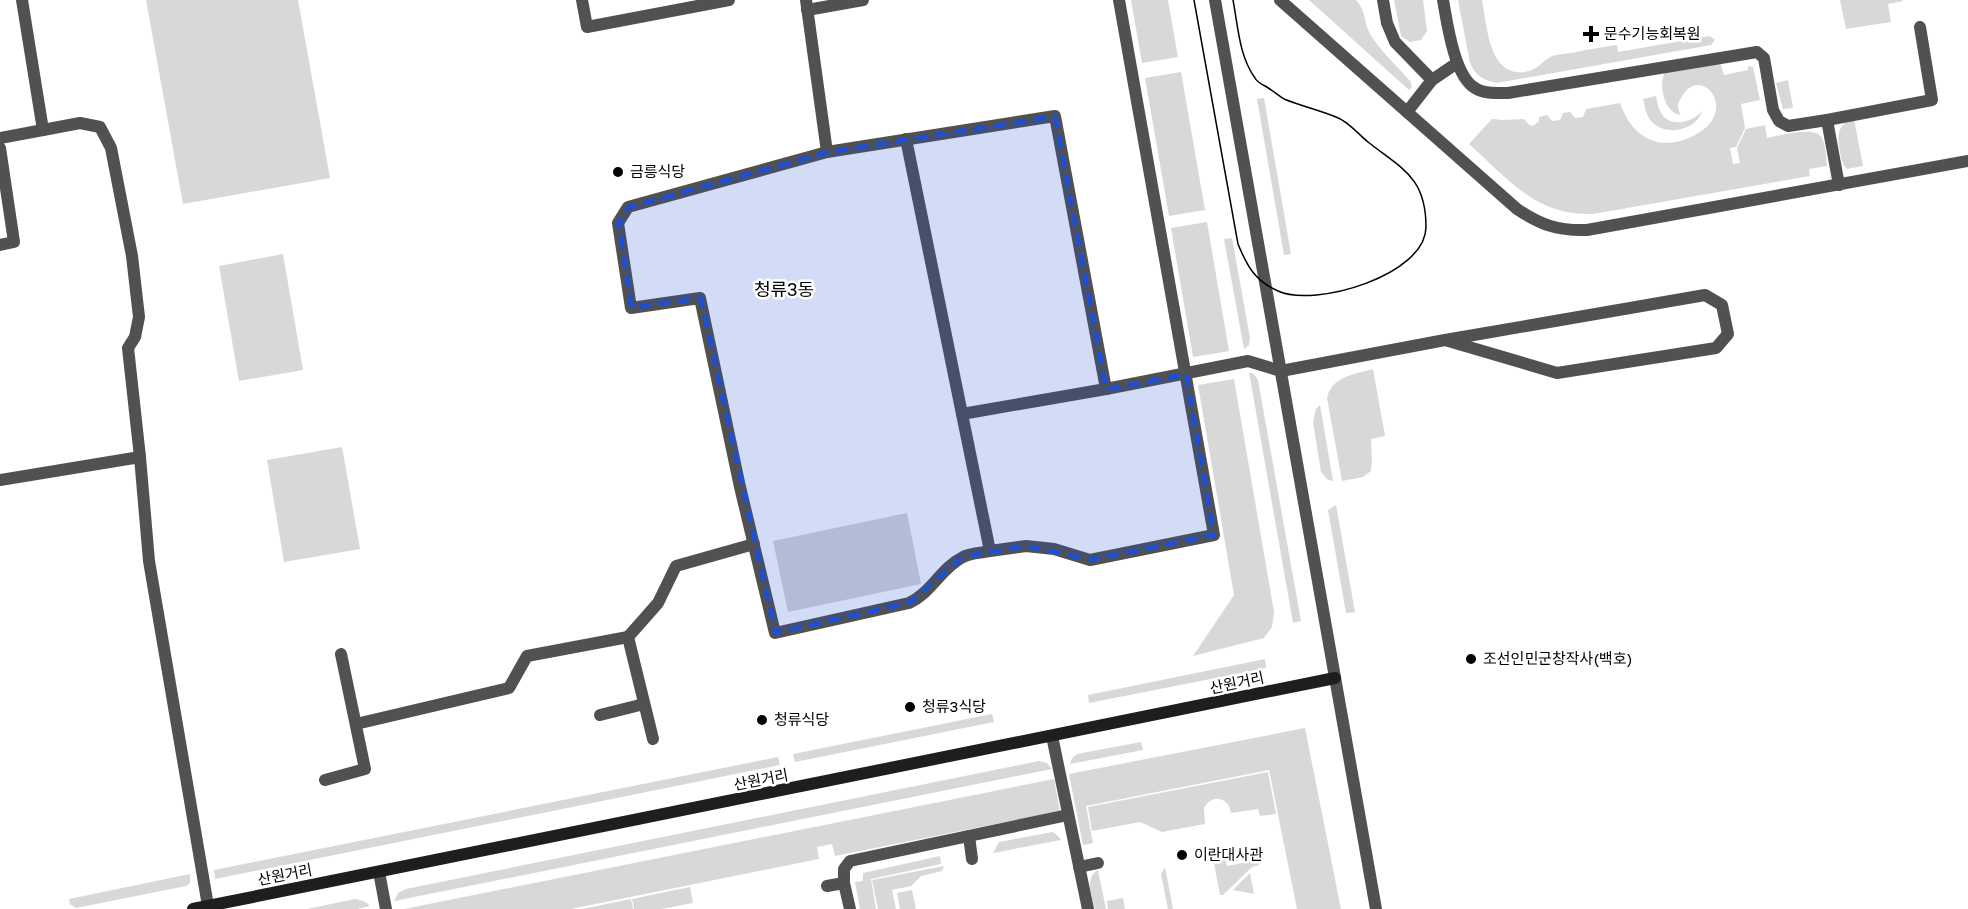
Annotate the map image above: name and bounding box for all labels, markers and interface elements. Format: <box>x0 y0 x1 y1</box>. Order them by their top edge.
place label: 문수기능회복원 <box>1604 24 1701 42</box>
marker: 문수기능회복원 <box>1582 25 1600 43</box>
place label: 금릉식당 <box>630 162 685 180</box>
marker: 금릉식당 <box>611 165 625 179</box>
district label: 청류3동 <box>754 278 814 300</box>
place label: 조선인민군창작사(백호) <box>1483 649 1632 667</box>
marker: 조선인민군창작사(백호) <box>1464 652 1478 666</box>
street label: 산원거리 <box>1208 667 1266 697</box>
place label: 청류3식당 <box>922 697 986 715</box>
marker: 청류3식당 <box>903 700 917 714</box>
place label: 청류식당 <box>774 710 829 728</box>
marker: 청류식당 <box>755 713 769 727</box>
street label: 산원거리 <box>732 765 790 793</box>
place label: 이란대사관 <box>1194 845 1263 863</box>
marker: 이란대사관 <box>1175 848 1189 862</box>
street label: 산원거리 <box>256 860 314 888</box>

